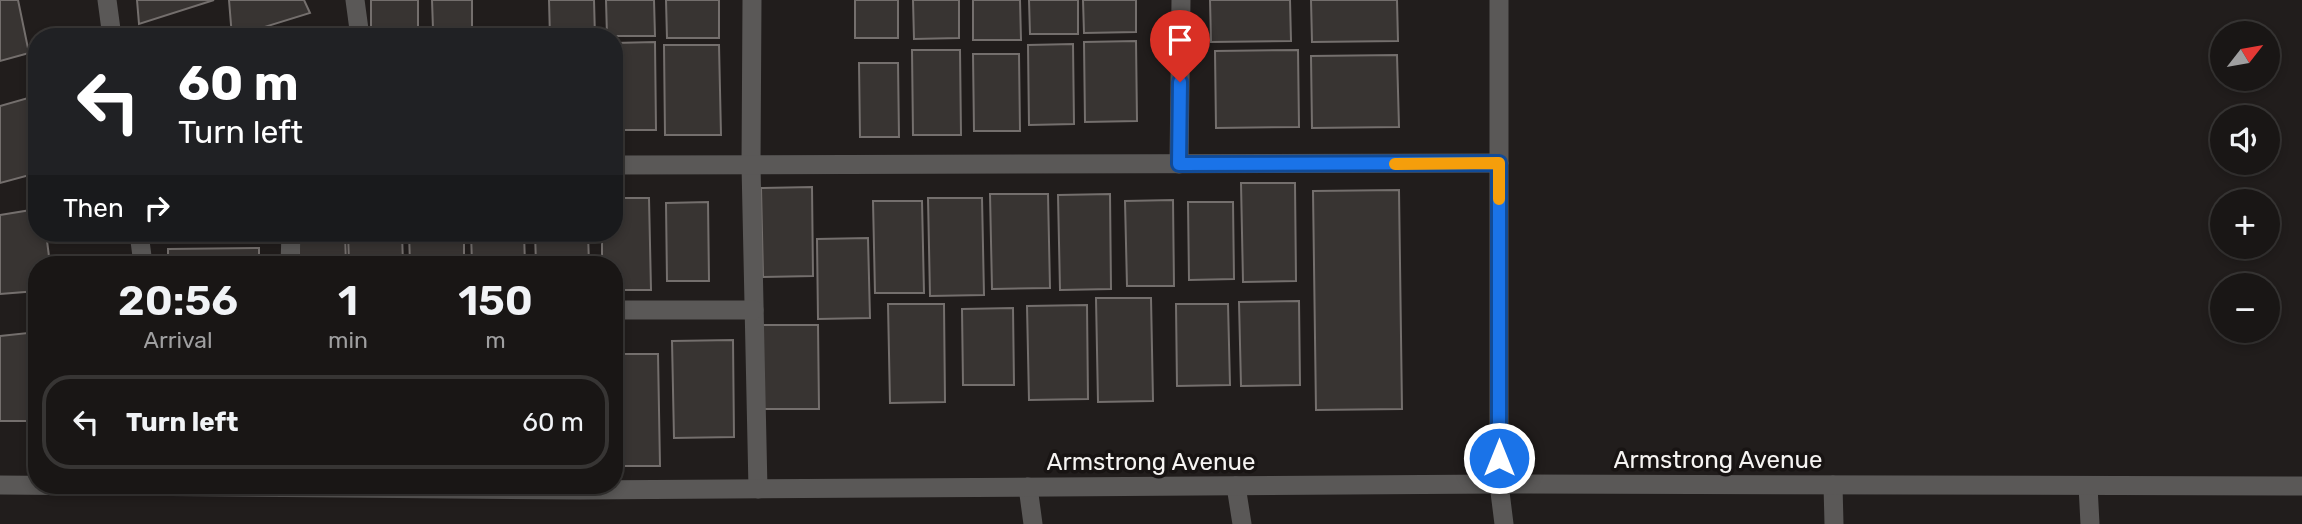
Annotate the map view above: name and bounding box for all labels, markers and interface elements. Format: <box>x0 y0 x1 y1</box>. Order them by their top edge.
pin <box>1150 10 1210 82</box>
icon: arrive <box>1161 21 1199 59</box>
north arrow <box>2210 21 2280 91</box>
map controls <box>2210 21 2280 343</box>
text: 60 m <box>178 54 299 112</box>
icon: left <box>63 56 154 147</box>
button: sound <box>2210 105 2280 175</box>
text: Turn left <box>178 113 303 151</box>
icon: right <box>138 189 176 227</box>
button: + <box>2210 189 2280 259</box>
text: Then <box>63 193 124 224</box>
button: − <box>2210 273 2280 343</box>
text: 20:56 <box>118 276 238 326</box>
text: 1 <box>338 276 358 326</box>
text: 150 <box>458 276 533 326</box>
text: Arrival <box>144 326 213 354</box>
text: min <box>328 326 368 354</box>
text: m <box>485 326 506 354</box>
icon: left <box>67 403 105 441</box>
text: Turn left <box>126 407 238 438</box>
text: 60 m <box>522 407 584 438</box>
position arrow <box>1462 421 1536 495</box>
street label: Armstrong Avenue <box>1614 446 1822 474</box>
street label: Armstrong Avenue <box>1047 448 1255 476</box>

